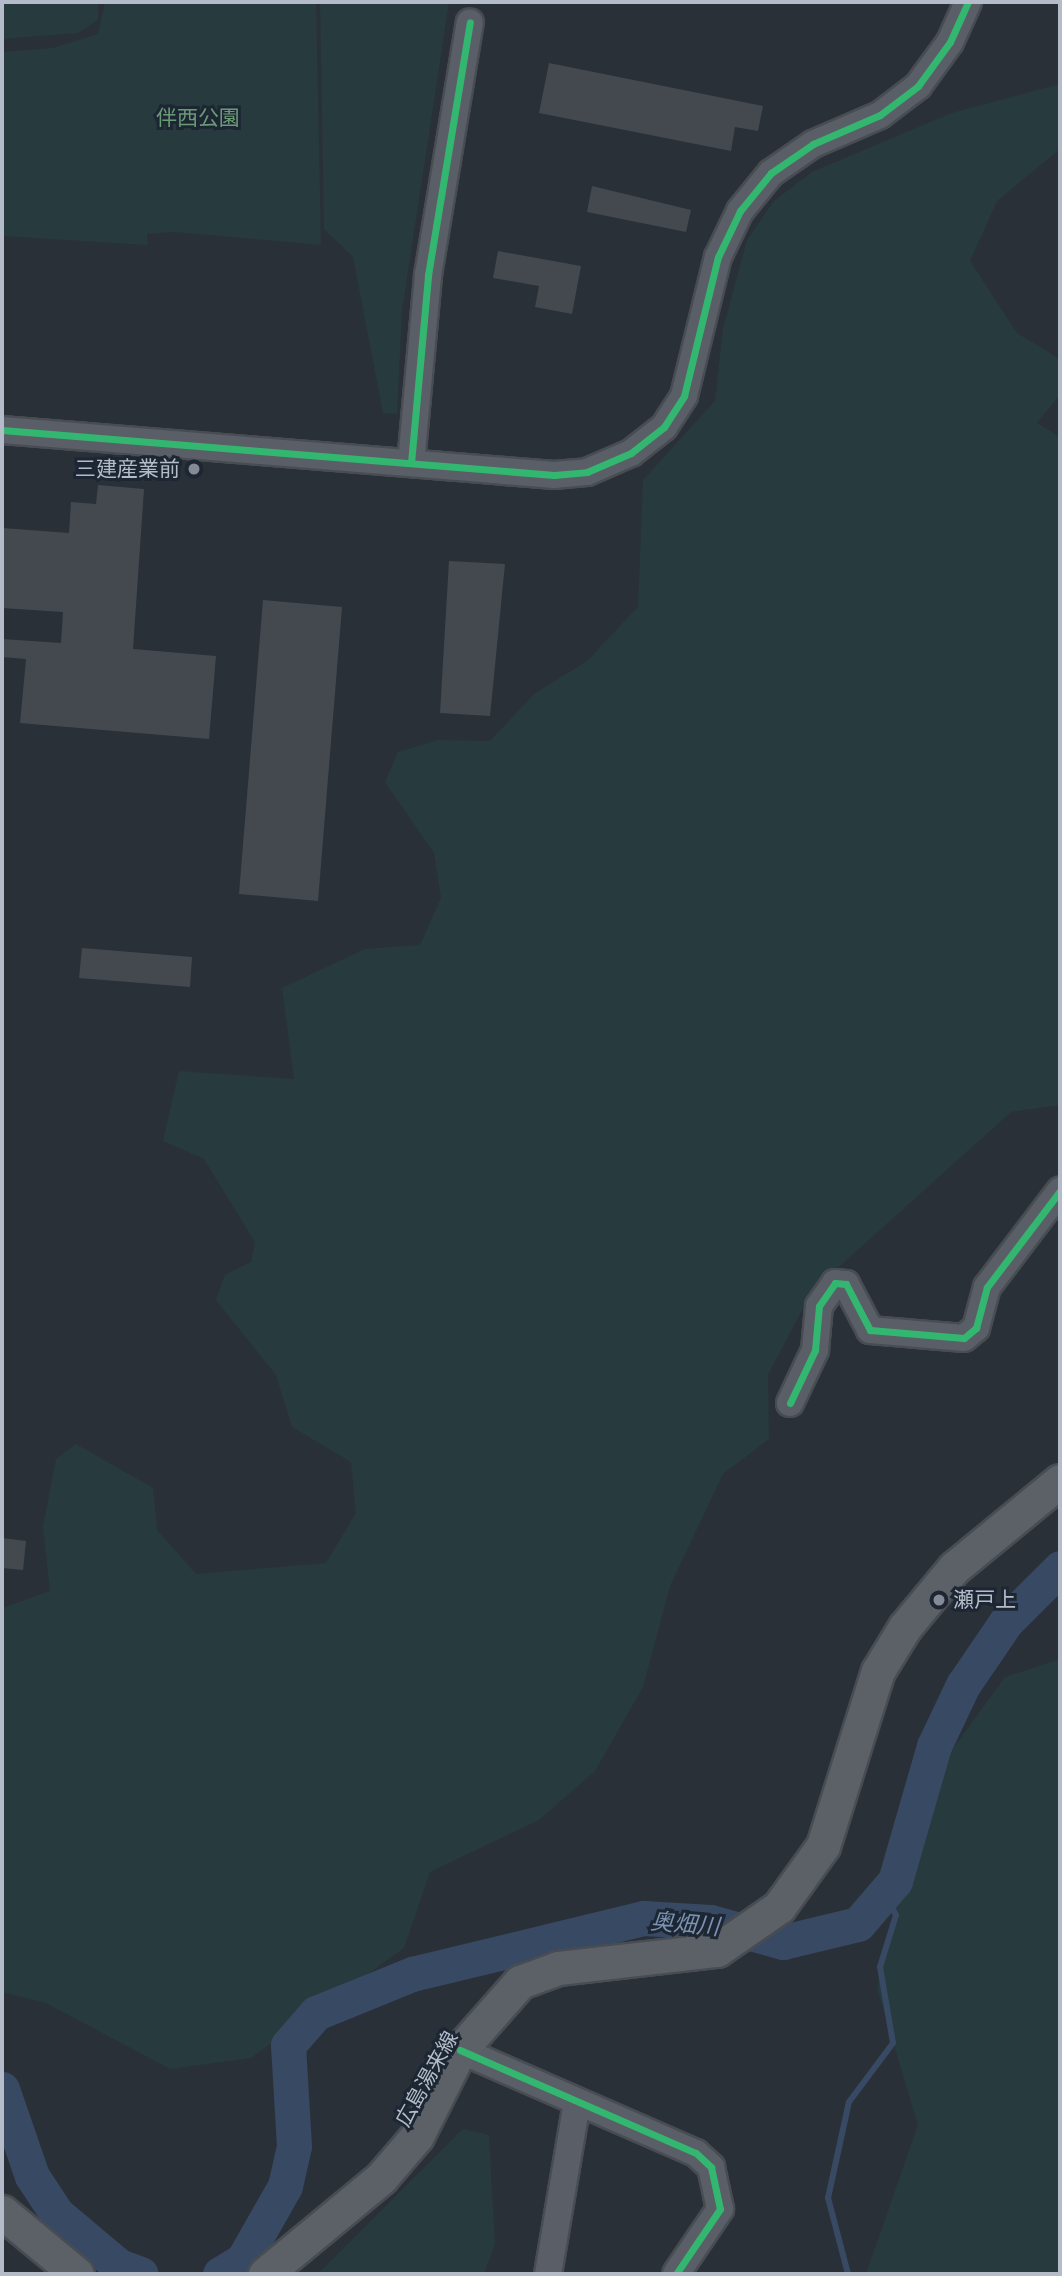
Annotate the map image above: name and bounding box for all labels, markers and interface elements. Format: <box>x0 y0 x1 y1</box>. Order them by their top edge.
park label: 伴西公園 <box>156 105 240 131</box>
place label: 三建産業前 <box>75 456 180 482</box>
marker: 三建産業前 <box>186 461 202 477</box>
place label: 瀬戸上 <box>953 1587 1016 1613</box>
marker: 瀬戸上 <box>931 1592 947 1608</box>
water label: 奥畑川 <box>649 1907 721 1941</box>
street label: 広島湯来線 <box>391 2027 463 2131</box>

